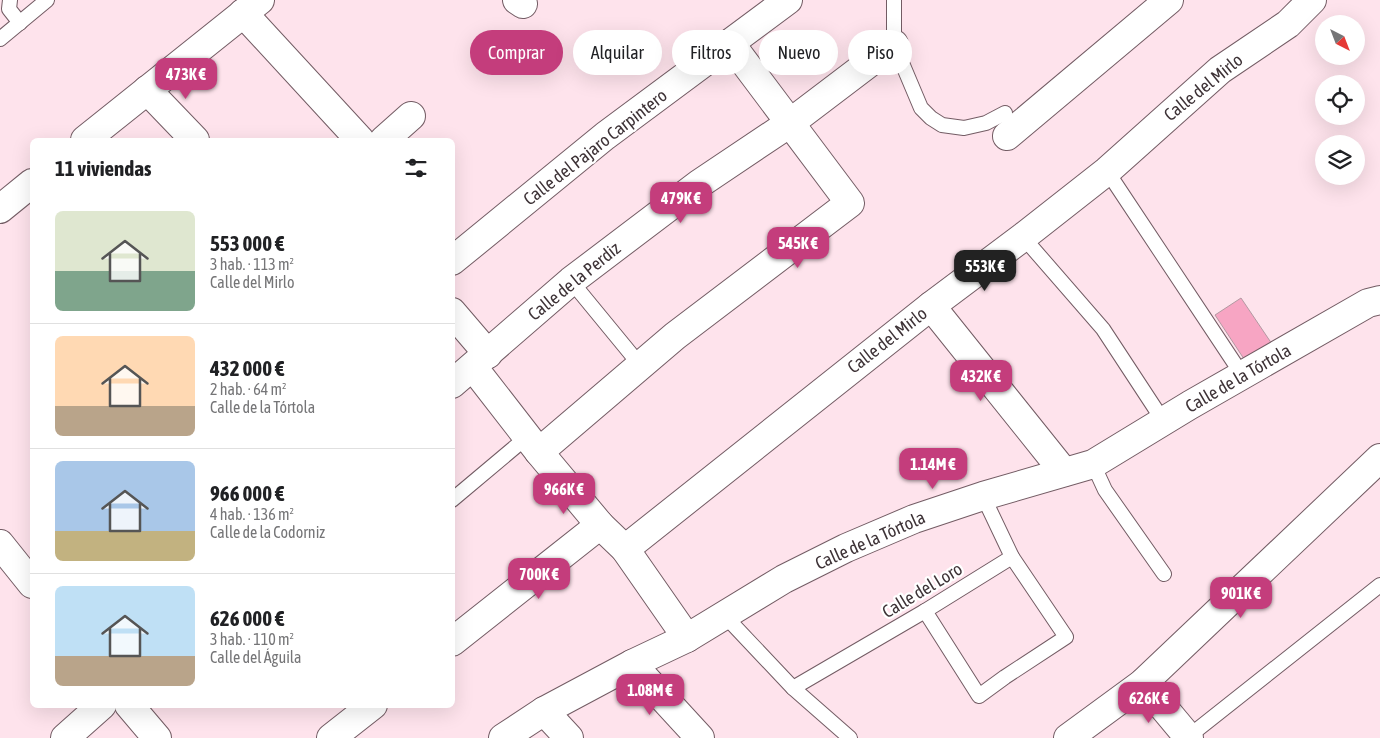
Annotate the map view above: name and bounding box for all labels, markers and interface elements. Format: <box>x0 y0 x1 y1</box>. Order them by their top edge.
north arrow <box>1315 15 1365 65</box>
map controls <box>1315 15 1365 185</box>
chip: Comprar <box>470 30 563 75</box>
chip: Alquilar <box>573 30 662 75</box>
chip: Filtros <box>672 30 749 75</box>
chip: Nuevo <box>759 30 838 75</box>
chip: Piso <box>848 30 912 75</box>
street label: Calle del Mirlo <box>1159 49 1247 125</box>
pin: 473K € <box>145 58 227 100</box>
text: 473K € <box>166 65 206 83</box>
button: locate <box>1315 75 1365 125</box>
street label: Calle del Pajaro Carpintero <box>519 85 671 209</box>
button: layers <box>1315 135 1365 185</box>
icon: filters <box>402 154 430 182</box>
text: 11 viviendas <box>55 156 151 180</box>
pin: 479K € <box>640 182 722 224</box>
text: 479K € <box>661 189 701 207</box>
pin: 545K € <box>757 226 839 269</box>
icon: home <box>95 231 155 291</box>
text: 553 000 € <box>210 231 284 255</box>
text: 545K € <box>778 234 818 252</box>
street label: Calle de la Perdiz <box>524 237 625 325</box>
pin: 553K € <box>944 250 1026 292</box>
text: 3 hab. · 113 m² <box>210 255 294 273</box>
text: 553K € <box>965 257 1005 275</box>
text: Calle del Mirlo <box>210 273 294 291</box>
street label: Calle del Mirlo <box>843 302 931 378</box>
street label: Calle de la Tórtola <box>1182 339 1294 417</box>
icon: home <box>95 356 155 416</box>
text: 432 000 € <box>210 356 284 380</box>
pin: 432K € <box>940 360 1022 402</box>
text: 432K € <box>961 367 1001 385</box>
text: 2 hab. · 64 m² <box>210 380 286 398</box>
text: Calle de la Tórtola <box>210 398 315 416</box>
pin: 1.14M € <box>887 448 979 490</box>
text: 1.14M € <box>910 455 956 473</box>
pin: 966K € <box>523 472 605 515</box>
text: 966K € <box>544 480 584 498</box>
icon: home <box>95 481 155 541</box>
text: 966 000 € <box>210 481 284 505</box>
text: 4 hab. · 136 m² <box>210 505 294 523</box>
street label: Calle de la Tórtola <box>812 506 928 574</box>
text: Calle de la Codorniz <box>210 523 325 541</box>
pin: 700K € <box>498 558 580 600</box>
street label: Calle del Loro <box>878 558 966 622</box>
text: 700K € <box>519 565 559 583</box>
pin: 901K € <box>1200 576 1282 619</box>
text: 901K € <box>1221 584 1261 602</box>
icon: home <box>95 606 155 666</box>
text: 626 000 € <box>210 606 284 630</box>
text: 3 hab. · 110 m² <box>210 630 294 648</box>
text: Calle del Águila <box>210 648 302 666</box>
pin: 1.08M € <box>604 674 696 716</box>
text: 1.08M € <box>627 681 673 699</box>
pin: 626K € <box>1108 682 1190 724</box>
text: 626K € <box>1129 689 1169 707</box>

